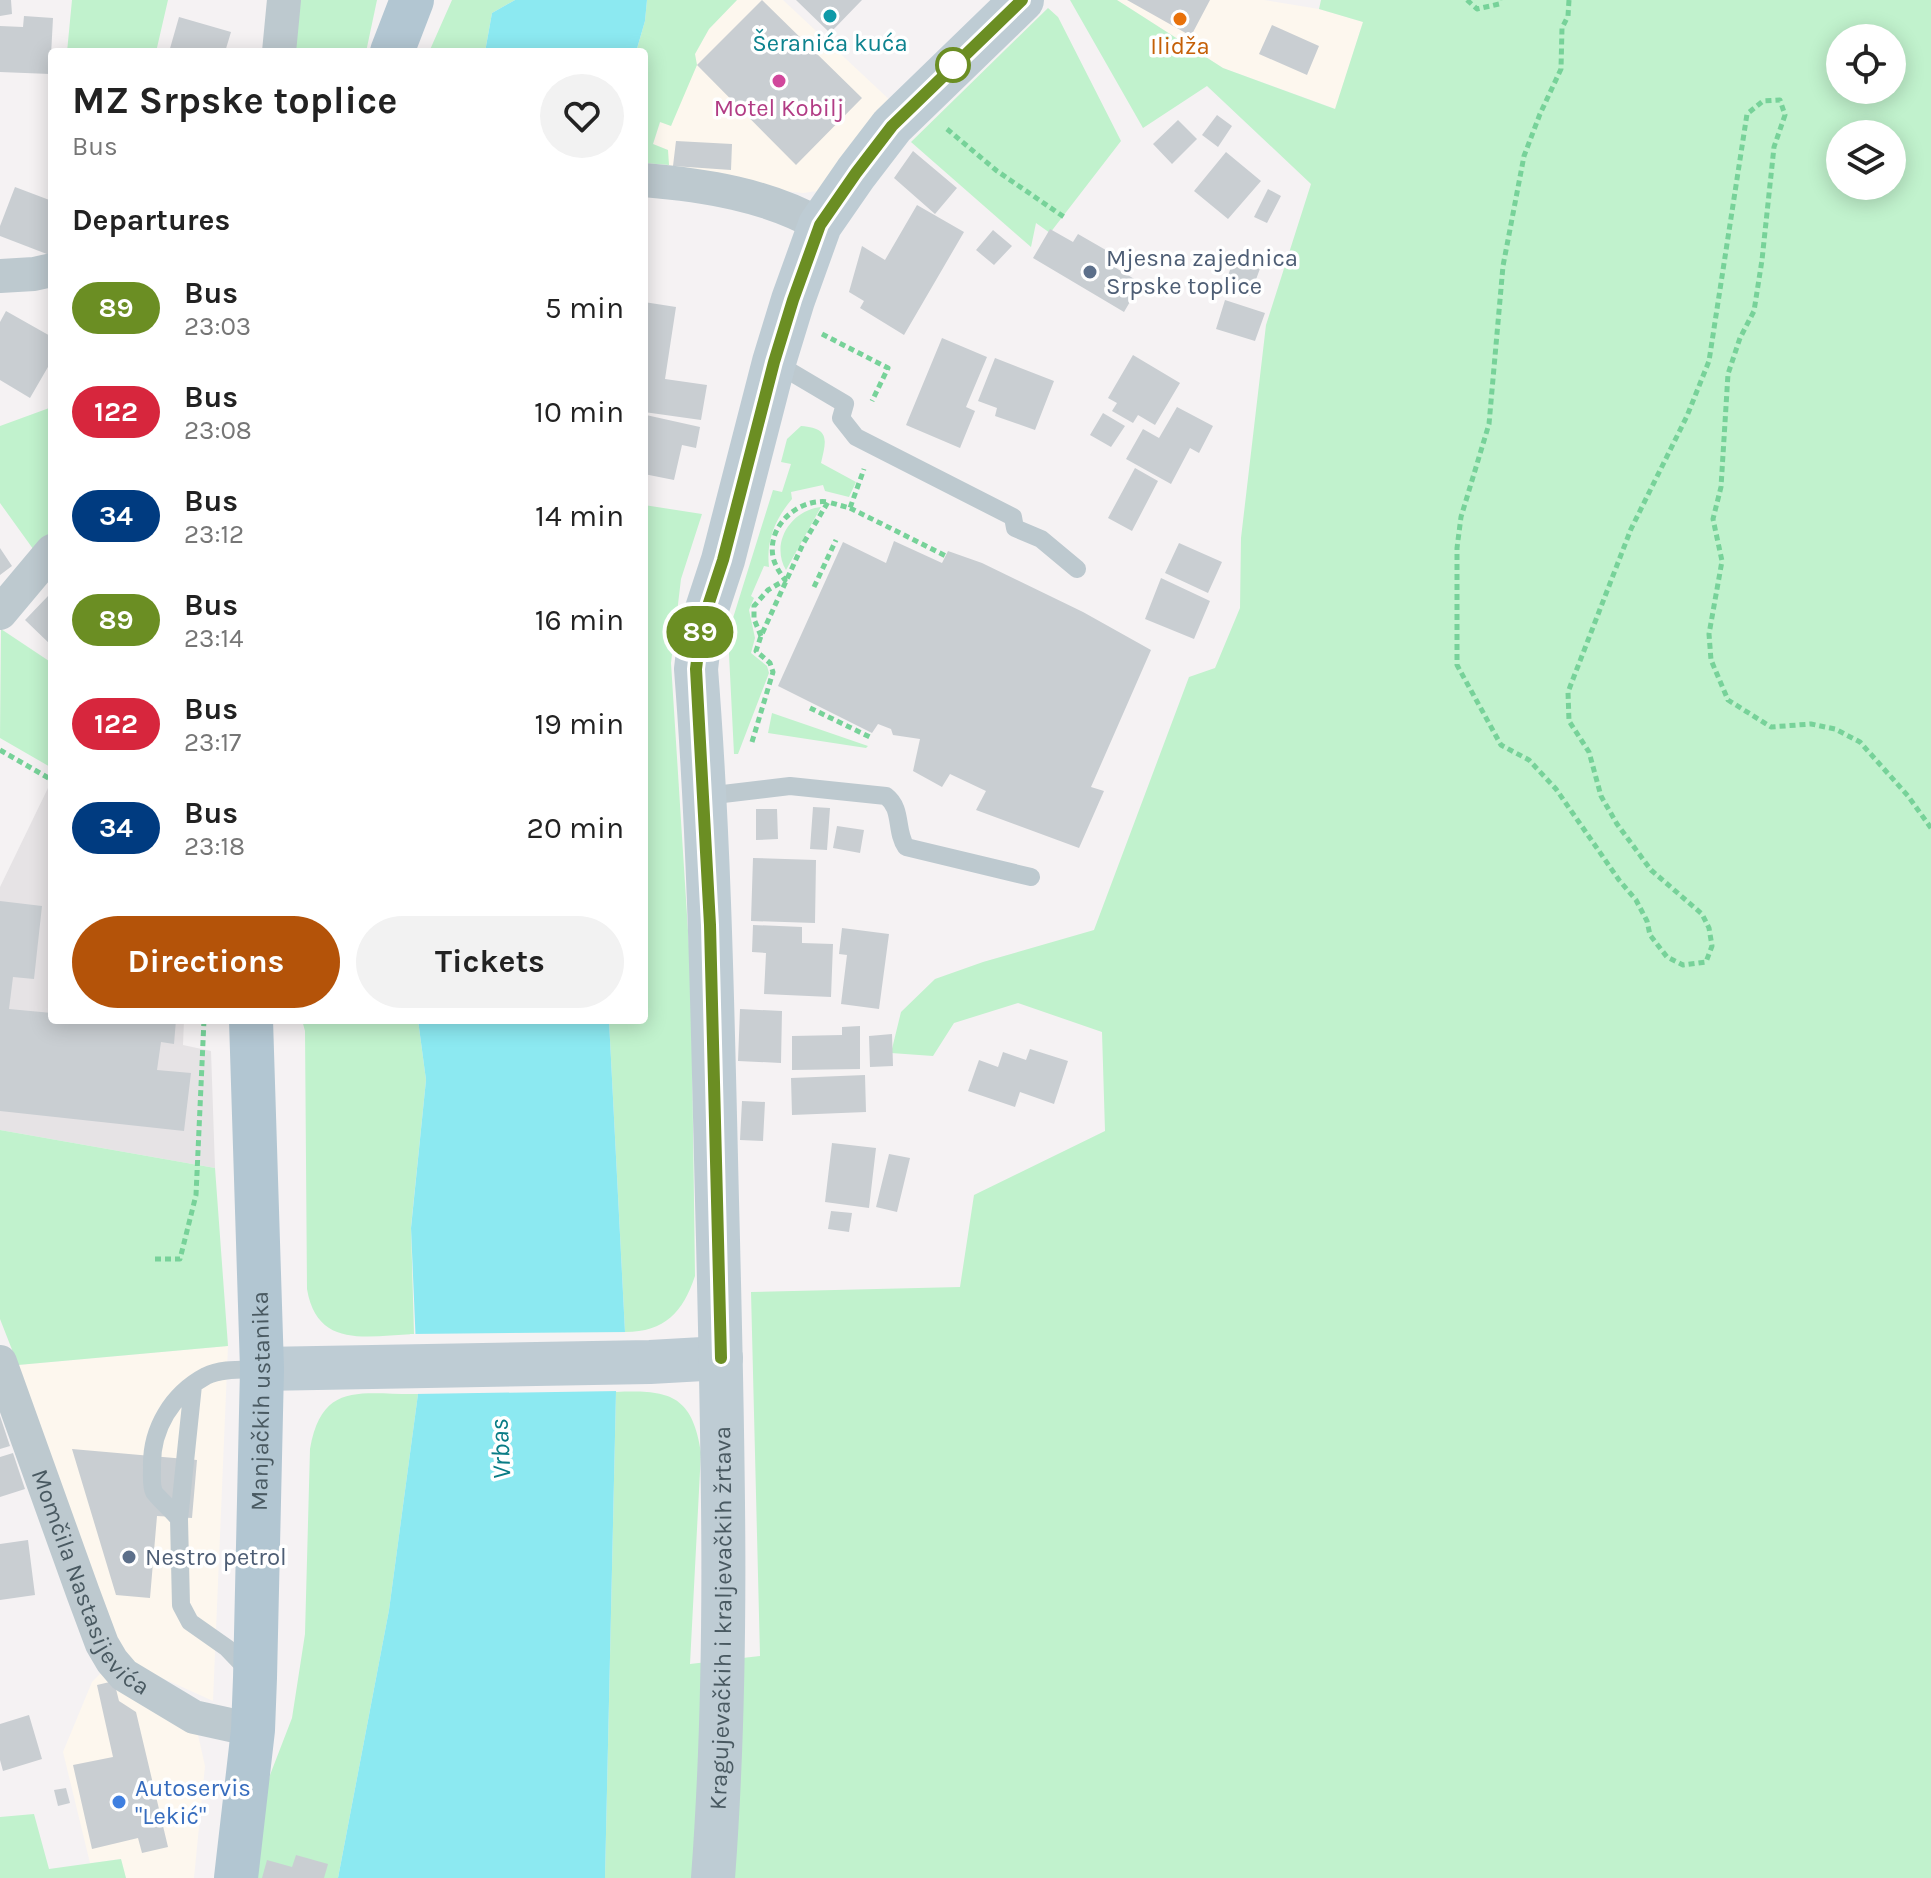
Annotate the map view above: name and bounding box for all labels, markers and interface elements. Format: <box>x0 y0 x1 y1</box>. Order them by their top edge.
marker: Šeranića kuća <box>821 7 839 25</box>
marker: Ilidža <box>1171 10 1189 28</box>
map controls <box>1826 24 1906 200</box>
button: locate <box>1826 24 1906 104</box>
place label: Šeranića kuća <box>752 28 908 57</box>
place label: Ilidža <box>1150 32 1210 60</box>
unlabelled marker <box>936 48 970 82</box>
marker: Motel Kobilj <box>770 72 788 90</box>
button: heart <box>540 74 624 158</box>
text: MZ Srpske toplice <box>72 78 397 123</box>
place label: Motel Kobilj <box>714 94 844 122</box>
button: layers <box>1826 120 1906 200</box>
text: Bus <box>72 131 118 162</box>
text: Departures <box>72 202 230 238</box>
place label: Mjesna zajednica Srpske toplice <box>1106 244 1298 300</box>
marker: Mjesna zajednica Srpske toplice <box>1081 263 1099 281</box>
text: Bus <box>184 275 238 311</box>
text: 5 min <box>545 290 624 326</box>
text: 89 <box>98 291 134 324</box>
text: 23:03 <box>184 311 251 342</box>
text: Bus <box>184 379 238 415</box>
text: 10 min <box>534 394 624 430</box>
text: 122 <box>94 395 138 428</box>
text: 23:08 <box>184 415 252 446</box>
text: Bus <box>184 483 238 519</box>
text: 14 min <box>535 498 624 534</box>
text: 34 <box>99 499 133 532</box>
text: 23:12 <box>184 519 244 550</box>
text: Bus <box>184 587 238 623</box>
text: 16 min <box>535 602 624 638</box>
text: 89 <box>98 603 134 636</box>
line badge: 89 <box>664 606 736 658</box>
text: 89 <box>682 615 718 648</box>
text: 23:14 <box>184 623 244 654</box>
text: Bus <box>184 691 238 727</box>
text: 19 min <box>534 706 624 742</box>
text: 122 <box>94 707 138 740</box>
text: 23:17 <box>184 727 241 758</box>
text: Bus <box>184 795 238 831</box>
text: 20 min <box>527 810 624 846</box>
text: 34 <box>99 811 133 844</box>
text: 23:18 <box>184 831 245 862</box>
button: Directions <box>72 916 340 1008</box>
button: Tickets <box>356 916 624 1008</box>
street label: Manjačkih ustanika <box>245 1291 276 1511</box>
water label: Vrbas <box>483 1418 518 1480</box>
street label: Kragujevačkih i kraljevačkih žrtava <box>703 1426 737 1811</box>
street label: Momčila Nastasijevića <box>26 1465 154 1701</box>
place label: Nestro petrol <box>145 1543 287 1571</box>
marker: Nestro petrol <box>120 1548 138 1566</box>
place label: Autoservis "Lekić" <box>135 1774 251 1830</box>
marker: Autoservis "Lekić" <box>110 1793 128 1811</box>

